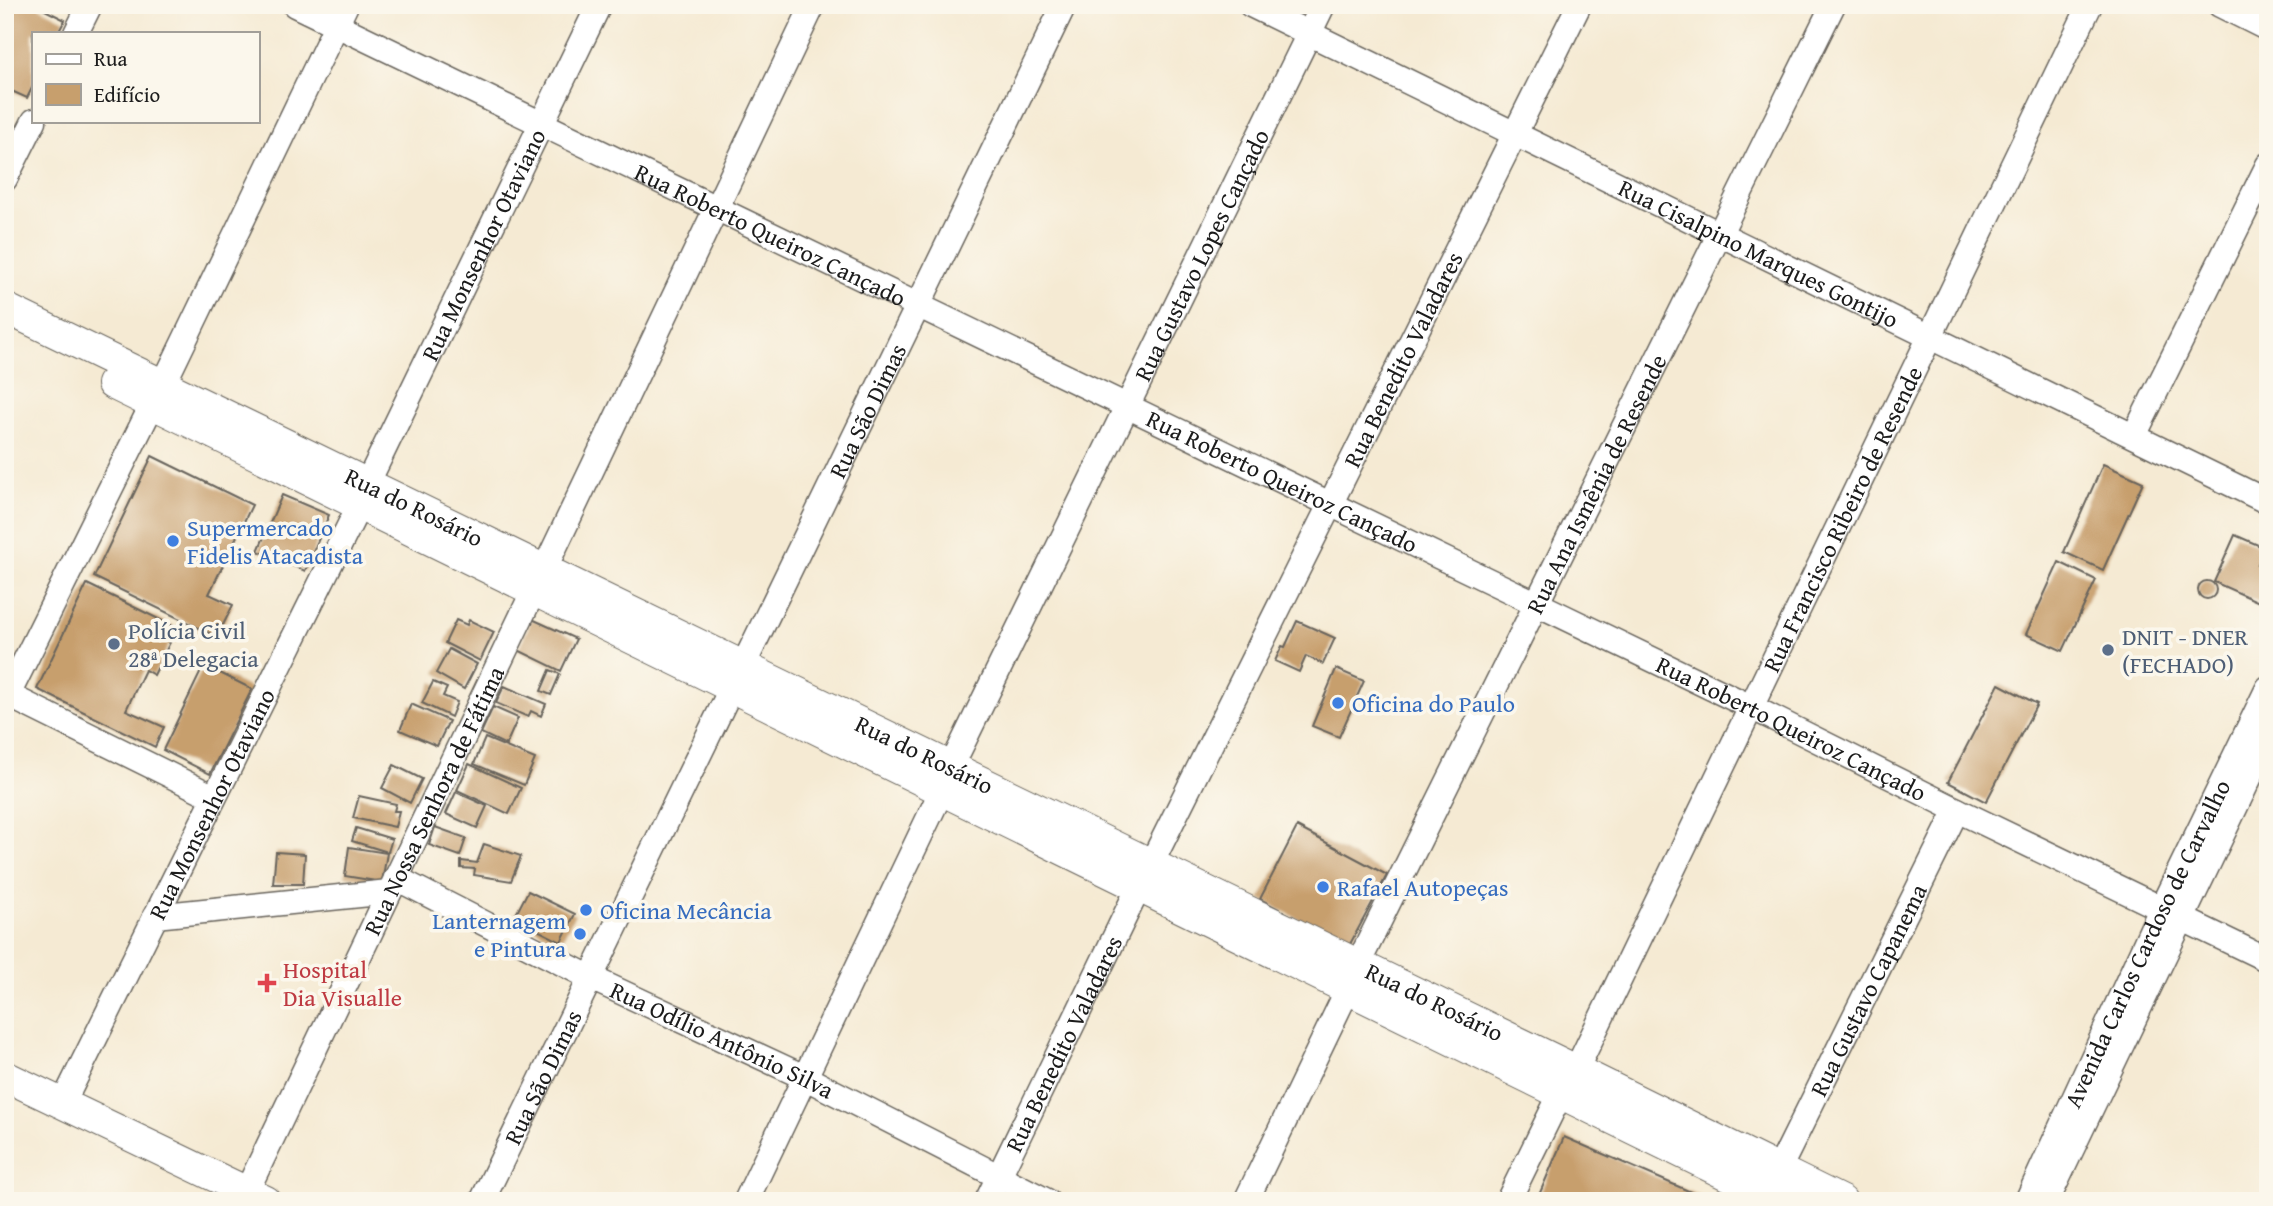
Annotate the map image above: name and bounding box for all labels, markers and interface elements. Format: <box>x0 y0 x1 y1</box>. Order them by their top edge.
legend <box>32 32 259 122</box>
text: Rua <box>94 43 127 74</box>
text: Edifício <box>94 79 160 110</box>
street label: Rua Monsenhor Otaviano <box>412 123 554 366</box>
street label: Rua Gustavo Lopes Cançado <box>1125 123 1277 387</box>
street label: Rua Roberto Queiroz Cançado <box>629 154 912 315</box>
street label: Rua Cisalpino Marques Gontijo <box>1613 170 1905 336</box>
street label: Rua Benedito Valadares <box>1334 245 1471 473</box>
street label: Rua São Dimas <box>819 337 915 484</box>
street label: Rua Ana Ismênia de Resende <box>1517 348 1675 619</box>
street label: Rua Francisco Ribeiro de Resende <box>1753 360 1931 678</box>
street label: Rua Roberto Queiroz Cançado <box>1141 401 1424 561</box>
street label: Rua do Rosário <box>339 458 489 555</box>
place label: Supermercado Fidelis Atacadista <box>187 510 364 573</box>
marker: Supermercado Fidelis Atacadista <box>165 533 181 549</box>
place label: Polícia Civil 28ª Delegacia <box>128 613 259 676</box>
place label: DNIT - DNER (FECHADO) <box>2122 619 2248 682</box>
marker: Polícia Civil 28ª Delegacia <box>106 636 122 652</box>
marker: DNIT - DNER (FECHADO) <box>2100 642 2116 658</box>
street label: Rua Roberto Queiroz Cançado <box>1651 647 1933 810</box>
street label: Rua Nossa Senhora de Fátima <box>354 660 513 941</box>
street label: Rua Monsenhor Otaviano <box>139 682 283 925</box>
place label: Oficina do Paulo <box>1352 686 1515 721</box>
marker: Oficina do Paulo <box>1330 695 1346 711</box>
street label: Rua do Rosário <box>850 706 1000 802</box>
street label: Avenida Carlos Cardoso de Carvalho <box>2055 773 2239 1113</box>
place label: Rafael Autopeças <box>1337 870 1508 905</box>
street label: Rua Gustavo Capanema <box>1800 877 1936 1102</box>
marker: Rafael Autopeças <box>1315 879 1331 895</box>
place label: Oficina Mecância <box>600 893 772 928</box>
marker: Oficina Mecância <box>578 902 594 918</box>
place label: Lanternagem e Pintura <box>432 903 567 966</box>
marker: Lanternagem e Pintura <box>572 926 588 942</box>
street label: Rua Benedito Valadares <box>996 929 1131 1158</box>
place label: Hospital Dia Visualle <box>283 952 402 1015</box>
street label: Rua do Rosário <box>1360 953 1510 1050</box>
street label: Rua Odílio Antônio Silva <box>605 972 841 1107</box>
marker: Hospital Dia Visualle <box>257 973 277 993</box>
street label: Rua São Dimas <box>495 1004 590 1150</box>

